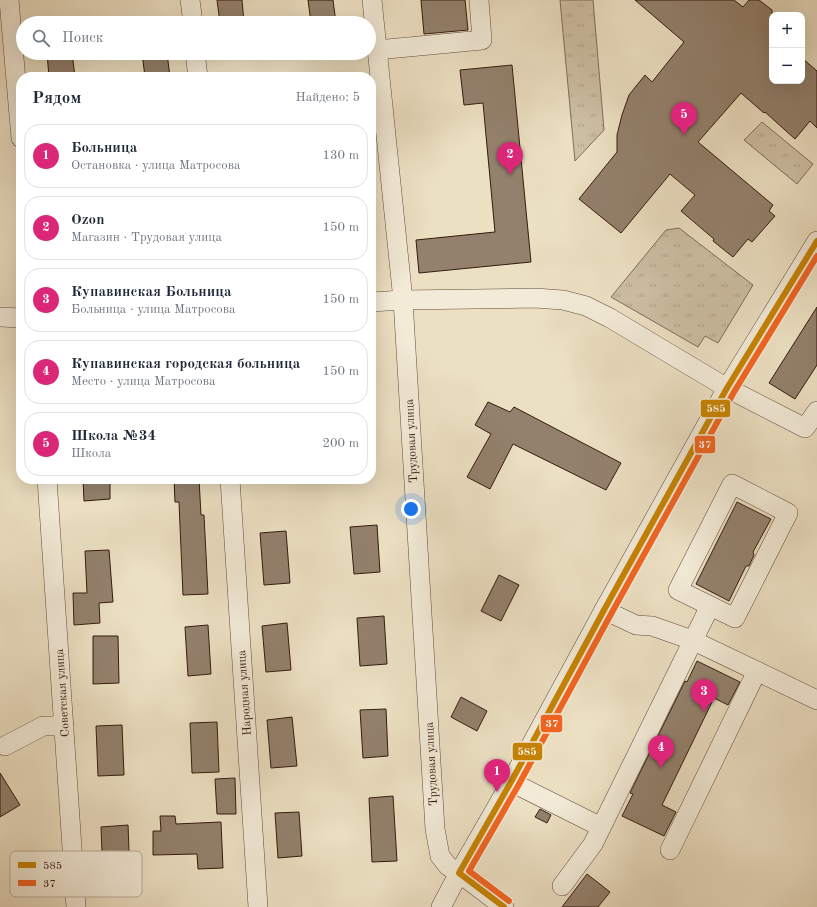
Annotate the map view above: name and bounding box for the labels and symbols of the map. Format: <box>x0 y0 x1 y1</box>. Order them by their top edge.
pin: 5 <box>671 102 697 135</box>
pin: 2 <box>497 142 523 175</box>
street label: Трудовая улица <box>404 399 420 483</box>
line badge: 585 <box>700 399 731 418</box>
text: 585 <box>706 404 726 415</box>
line badge: 37 <box>694 435 716 454</box>
text: 37 <box>699 440 711 451</box>
your location <box>401 499 421 519</box>
street label: Советская улица <box>54 648 72 737</box>
street label: Народная улица <box>236 650 254 736</box>
pin: 3 <box>691 679 717 712</box>
line badge: 37 <box>540 714 563 733</box>
text: 37 <box>546 719 558 730</box>
street label: Трудовая улица <box>424 722 440 806</box>
pin: 4 <box>648 735 674 768</box>
line badge: 585 <box>512 742 543 761</box>
text: 585 <box>517 747 537 758</box>
pin: 1 <box>484 759 510 792</box>
legend <box>10 851 142 897</box>
text: 585 <box>43 861 62 872</box>
text: 37 <box>43 879 56 890</box>

